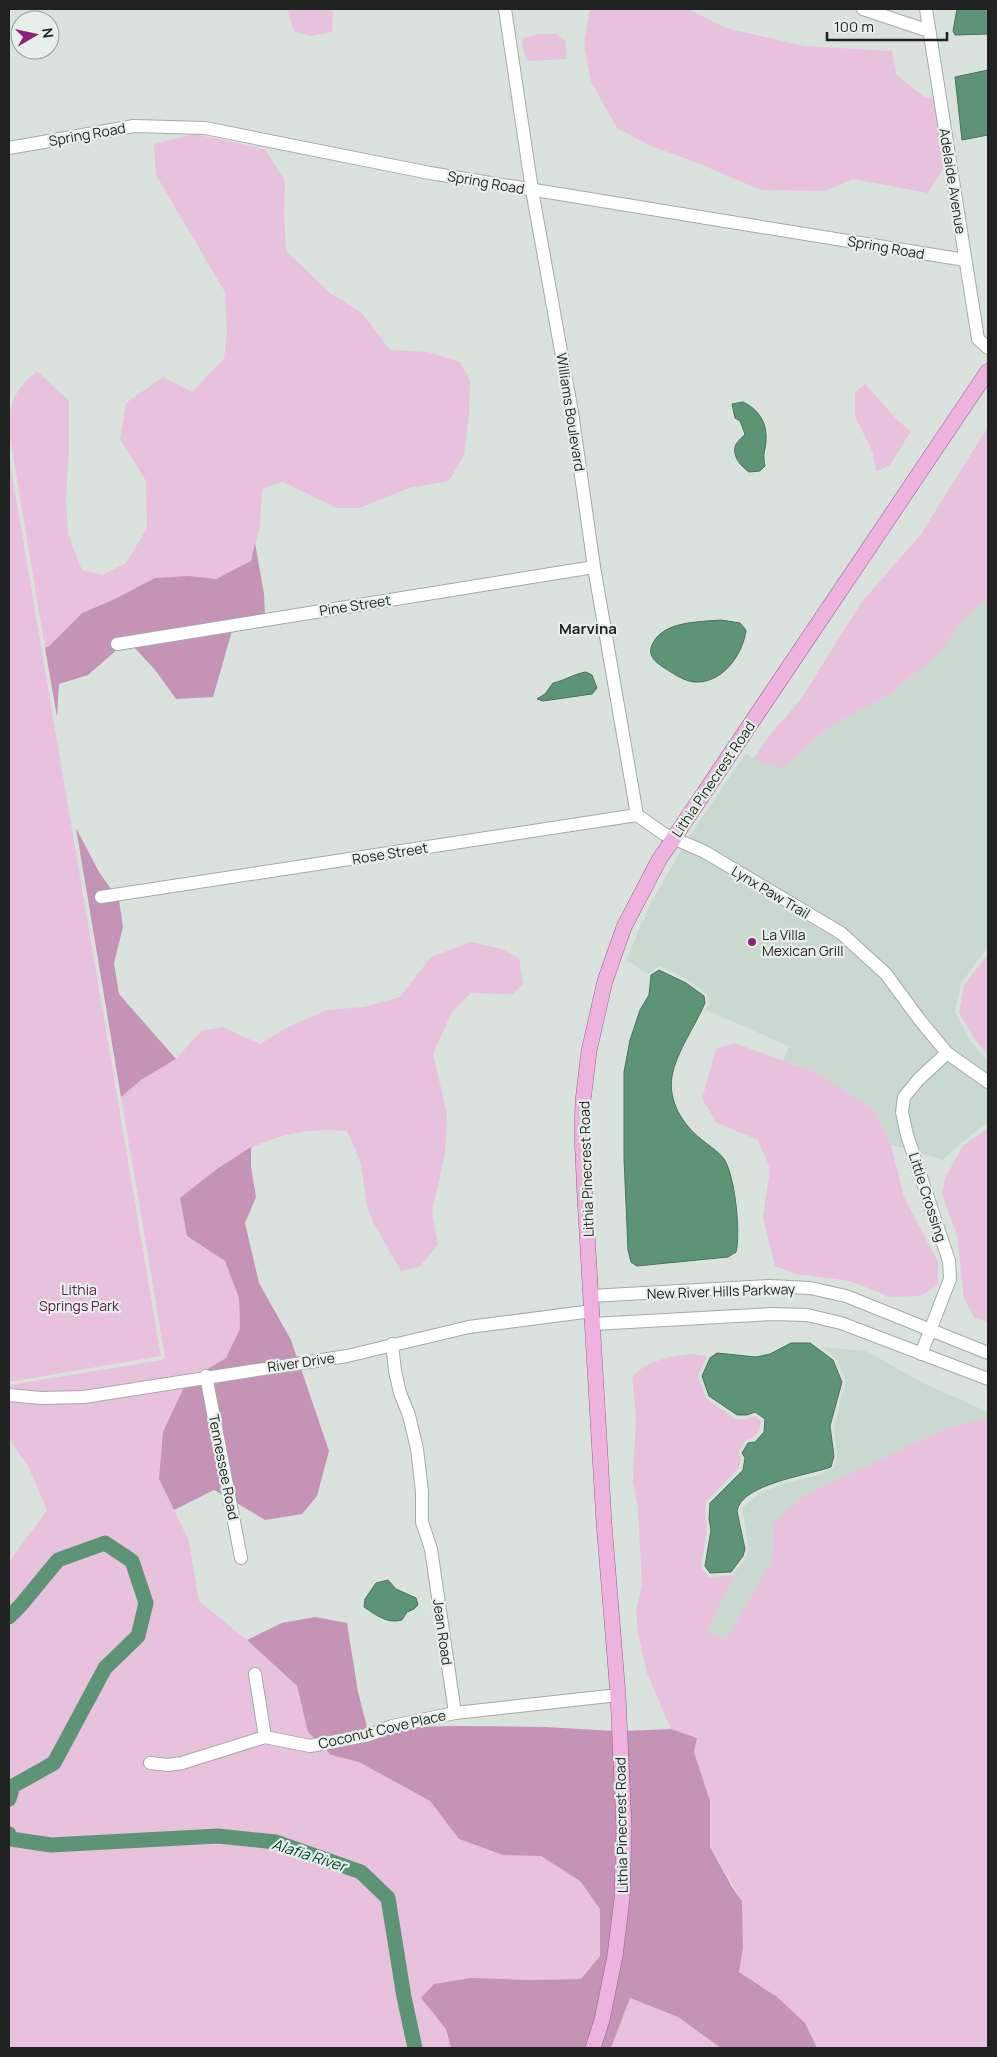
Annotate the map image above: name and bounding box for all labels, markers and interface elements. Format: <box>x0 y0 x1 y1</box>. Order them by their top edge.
north arrow <box>10 10 60 60</box>
scale bar <box>827 10 947 42</box>
text: 100 m <box>834 16 874 37</box>
text: N <box>38 26 59 39</box>
street label: Spring Road <box>47 118 127 150</box>
street label: Adelaide Avenue <box>935 127 971 235</box>
street label: Spring Road <box>446 166 526 198</box>
street label: Spring Road <box>846 231 926 263</box>
street label: Williams Boulevard <box>552 351 590 473</box>
street label: Pine Street <box>318 590 392 620</box>
district label: Marvina <box>559 618 617 639</box>
street label: Lithia Pinecrest Road <box>667 717 759 841</box>
street label: Rose Street <box>351 838 430 868</box>
street label: Lynx Paw Trail <box>728 861 814 923</box>
place label: La Villa Mexican Grill <box>762 925 844 960</box>
marker: La Villa Mexican Grill <box>746 936 758 948</box>
street label: Lithia Pinecrest Road <box>574 1101 598 1237</box>
street label: Little Crossing <box>905 1150 951 1244</box>
street label: New River Hills Parkway <box>646 1279 796 1303</box>
park label: Lithia Springs Park <box>39 1280 120 1315</box>
street label: River Drive <box>266 1348 336 1376</box>
street label: Tennessee Road <box>204 1413 244 1521</box>
street label: Jean Road <box>429 1598 457 1666</box>
street label: Coconut Cove Place <box>316 1705 448 1753</box>
street label: Lithia Pinecrest Road <box>610 1757 632 1893</box>
water label: Alafia River <box>270 1833 351 1878</box>

